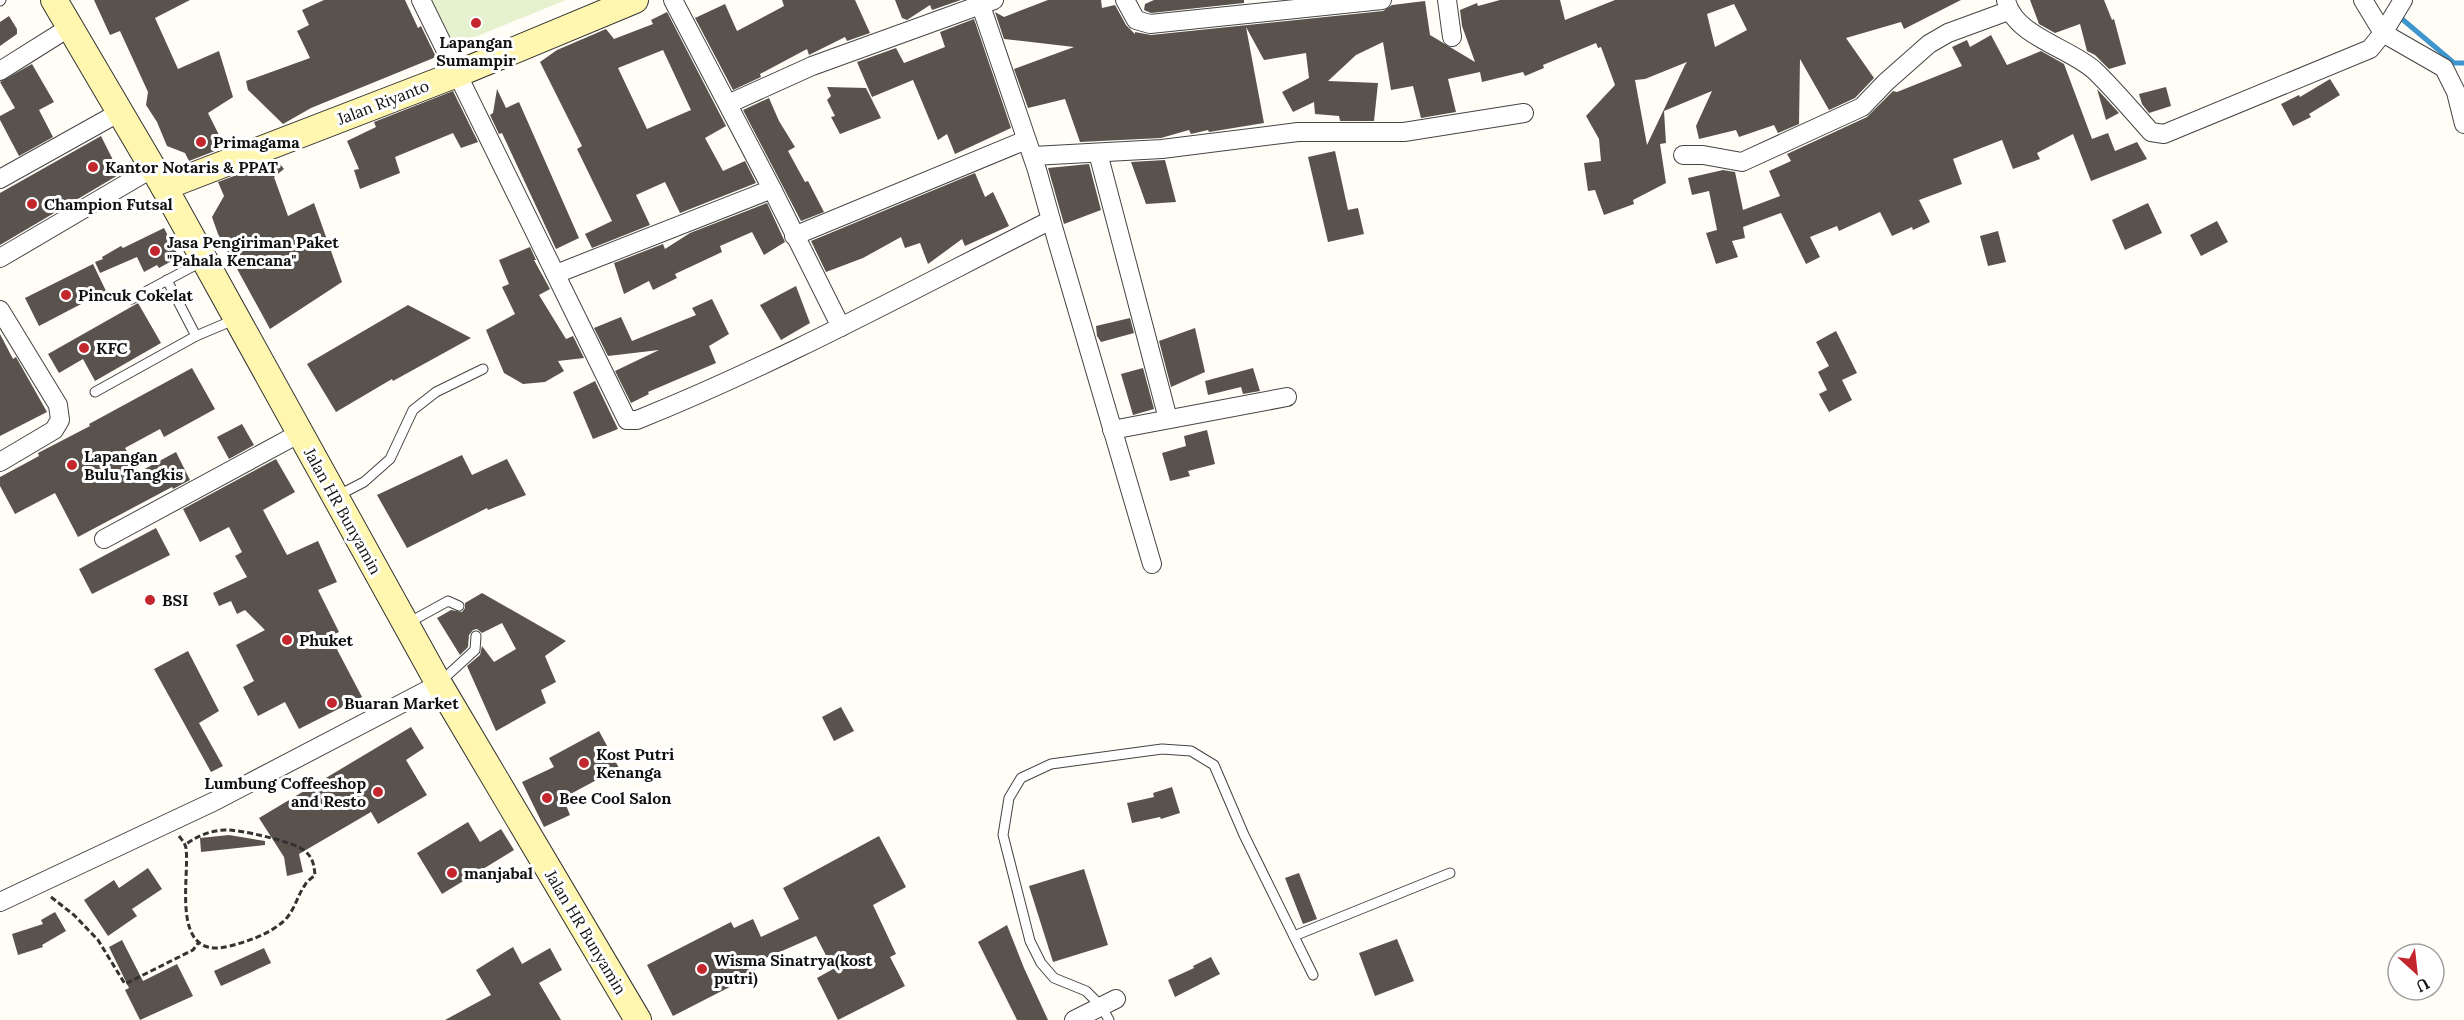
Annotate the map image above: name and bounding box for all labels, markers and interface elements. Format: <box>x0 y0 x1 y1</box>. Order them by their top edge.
marker: Lapangan Sumampir <box>469 16 483 30</box>
place label: Lapangan Sumampir <box>436 32 516 70</box>
street label: Jalan Riyanto <box>333 75 432 129</box>
place label: Primagama <box>213 132 300 152</box>
marker: Primagama <box>194 135 208 149</box>
place label: Kantor Notaris & PPAT <box>105 157 278 177</box>
marker: Kantor Notaris & PPAT <box>86 160 100 174</box>
place label: Champion Futsal <box>44 194 173 214</box>
marker: Champion Futsal <box>25 197 39 211</box>
place label: Jasa Pengiriman Paket "Pahala Kencana" <box>167 232 339 270</box>
marker: Jasa Pengiriman Paket "Pahala Kencana" <box>148 244 162 258</box>
place label: Pincuk Cokelat <box>78 285 194 305</box>
marker: Pincuk Cokelat <box>59 288 73 302</box>
place label: KFC <box>96 338 128 358</box>
marker: KFC <box>77 341 91 355</box>
street label: Jalan HR Bunyamin <box>299 443 386 578</box>
place label: Lapangan Bulu Tangkis <box>84 446 183 484</box>
marker: Lapangan Bulu Tangkis <box>65 458 79 472</box>
place label: BSI <box>162 590 188 610</box>
marker: BSI <box>143 593 157 607</box>
place label: Phuket <box>299 630 354 650</box>
marker: Phuket <box>280 633 294 647</box>
place label: Buaran Market <box>344 693 459 713</box>
marker: Buaran Market <box>325 696 339 710</box>
place label: Kost Putri Kenanga <box>596 744 674 782</box>
marker: Kost Putri Kenanga <box>577 756 591 770</box>
place label: Lumbung Coffeeshop and Resto <box>204 773 366 811</box>
marker: Lumbung Coffeeshop and Resto <box>371 785 385 799</box>
place label: Bee Cool Salon <box>559 788 671 808</box>
marker: Bee Cool Salon <box>540 791 554 805</box>
place label: manjabal <box>464 863 533 883</box>
street label: Jalan HR Bunyamin <box>540 865 631 998</box>
marker: manjabal <box>445 866 459 880</box>
north arrow <box>2386 942 2446 1002</box>
place label: Wisma Sinatrya(kost putri) <box>714 950 873 989</box>
marker: Wisma Sinatrya(kost putri) <box>695 962 709 976</box>
text: U <box>2413 974 2433 997</box>

